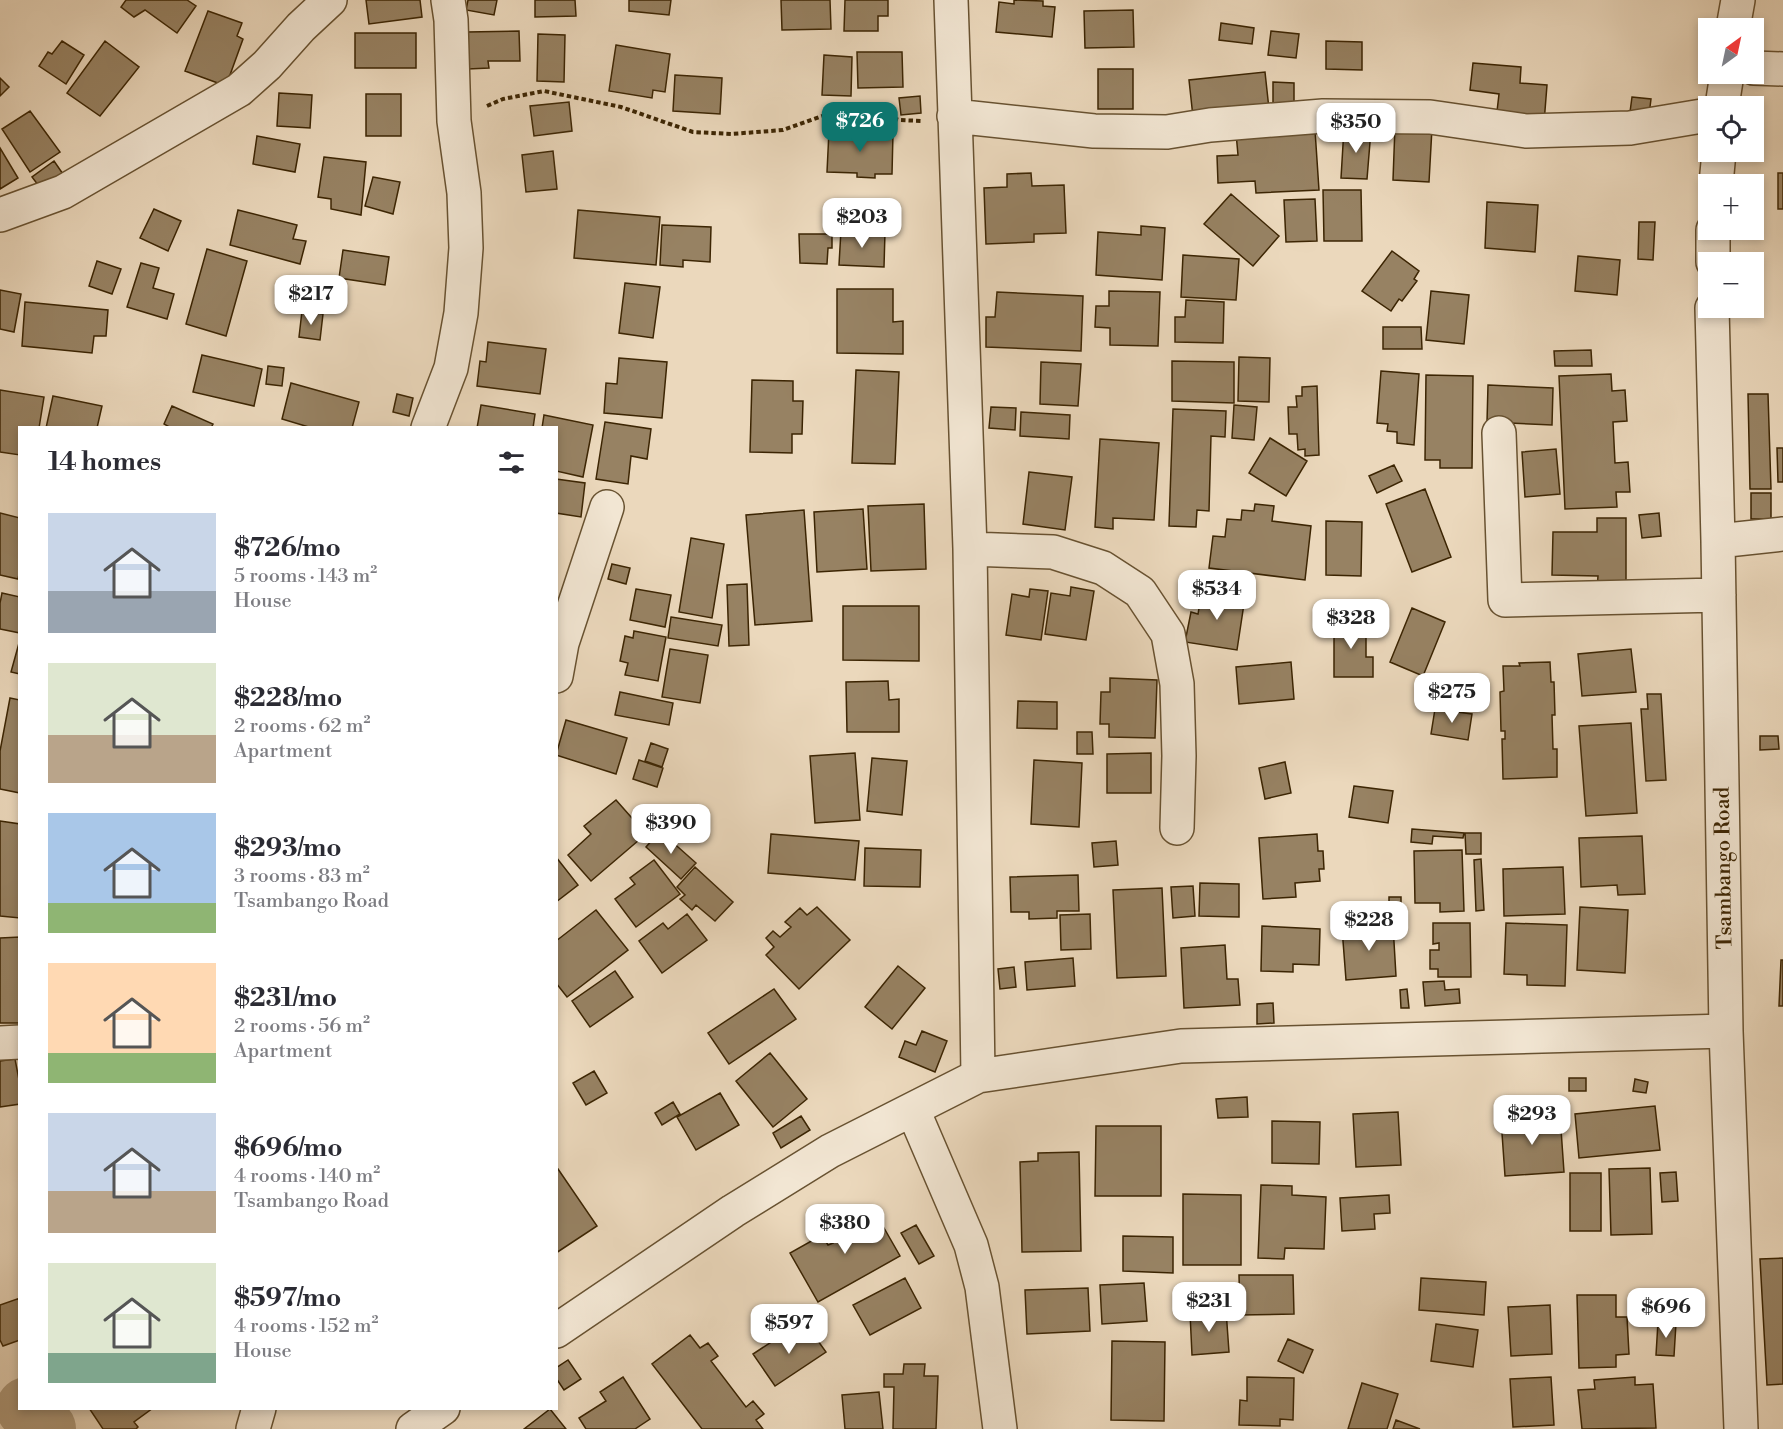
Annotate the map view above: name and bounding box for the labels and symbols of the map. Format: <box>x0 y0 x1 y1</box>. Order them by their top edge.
north arrow <box>1698 18 1764 84</box>
pin: $726 <box>824 102 896 153</box>
pin: $350 <box>1320 103 1392 154</box>
pin: $203 <box>826 198 898 249</box>
pin: $217 <box>275 275 347 326</box>
pin: $534 <box>1181 570 1253 621</box>
pin: $328 <box>1315 599 1387 650</box>
pin: $275 <box>1416 673 1488 724</box>
street label: Tsambango Road <box>1710 786 1738 950</box>
pin: $390 <box>635 804 707 855</box>
pin: $228 <box>1333 901 1405 952</box>
pin: $293 <box>1496 1095 1568 1146</box>
pin: $380 <box>809 1204 881 1255</box>
pin: $231 <box>1173 1282 1245 1333</box>
pin: $696 <box>1630 1288 1702 1339</box>
pin: $597 <box>753 1304 825 1355</box>

